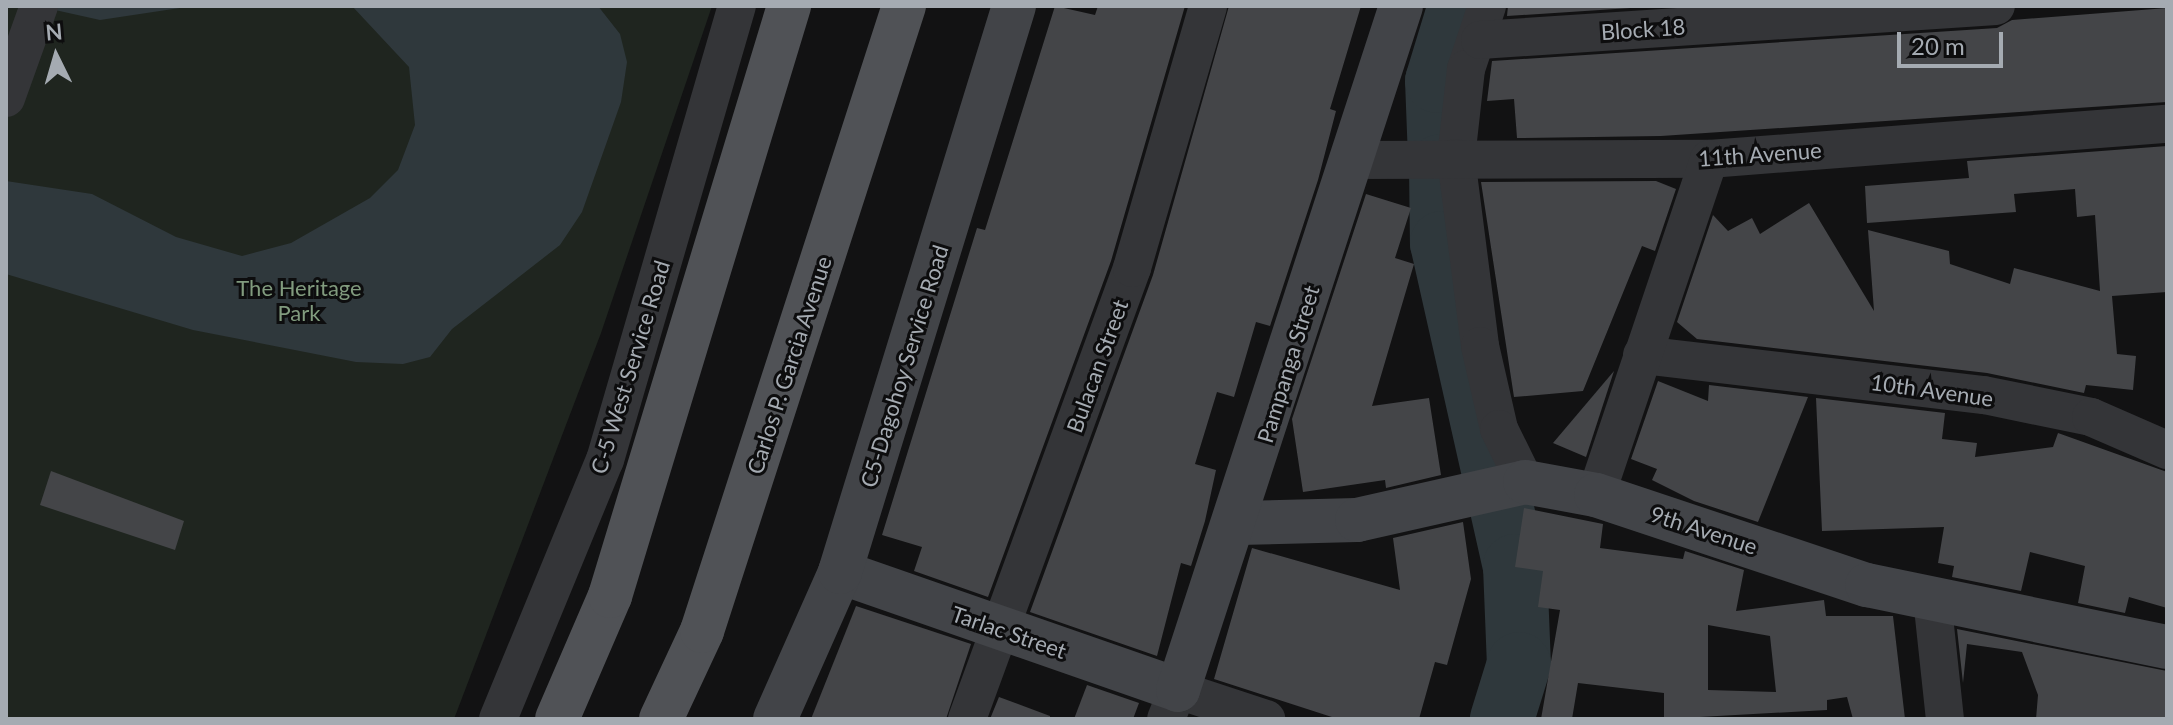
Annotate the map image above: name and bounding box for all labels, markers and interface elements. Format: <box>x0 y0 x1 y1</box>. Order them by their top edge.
street label: Block 18 <box>1600 13 1686 45</box>
north arrow <box>16 16 96 96</box>
scale bar <box>1901 16 2007 66</box>
text: N <box>44 17 63 46</box>
text: 20 m <box>1911 31 1965 60</box>
street label: 11th Avenue <box>1697 137 1823 171</box>
street label: C5-Dagohoy Service Road <box>854 241 954 491</box>
street label: Carlos P. Garcia Avenue <box>741 253 837 477</box>
street label: C-5 West Service Road <box>585 257 675 477</box>
park label: The Heritage Park <box>236 274 362 326</box>
street label: Pampanga Street <box>1251 282 1325 446</box>
street label: Bulacan Street <box>1061 296 1133 436</box>
street label: 10th Avenue <box>1869 368 1995 412</box>
street label: 9th Avenue <box>1647 500 1761 560</box>
street label: Tarlac Street <box>948 600 1070 664</box>

